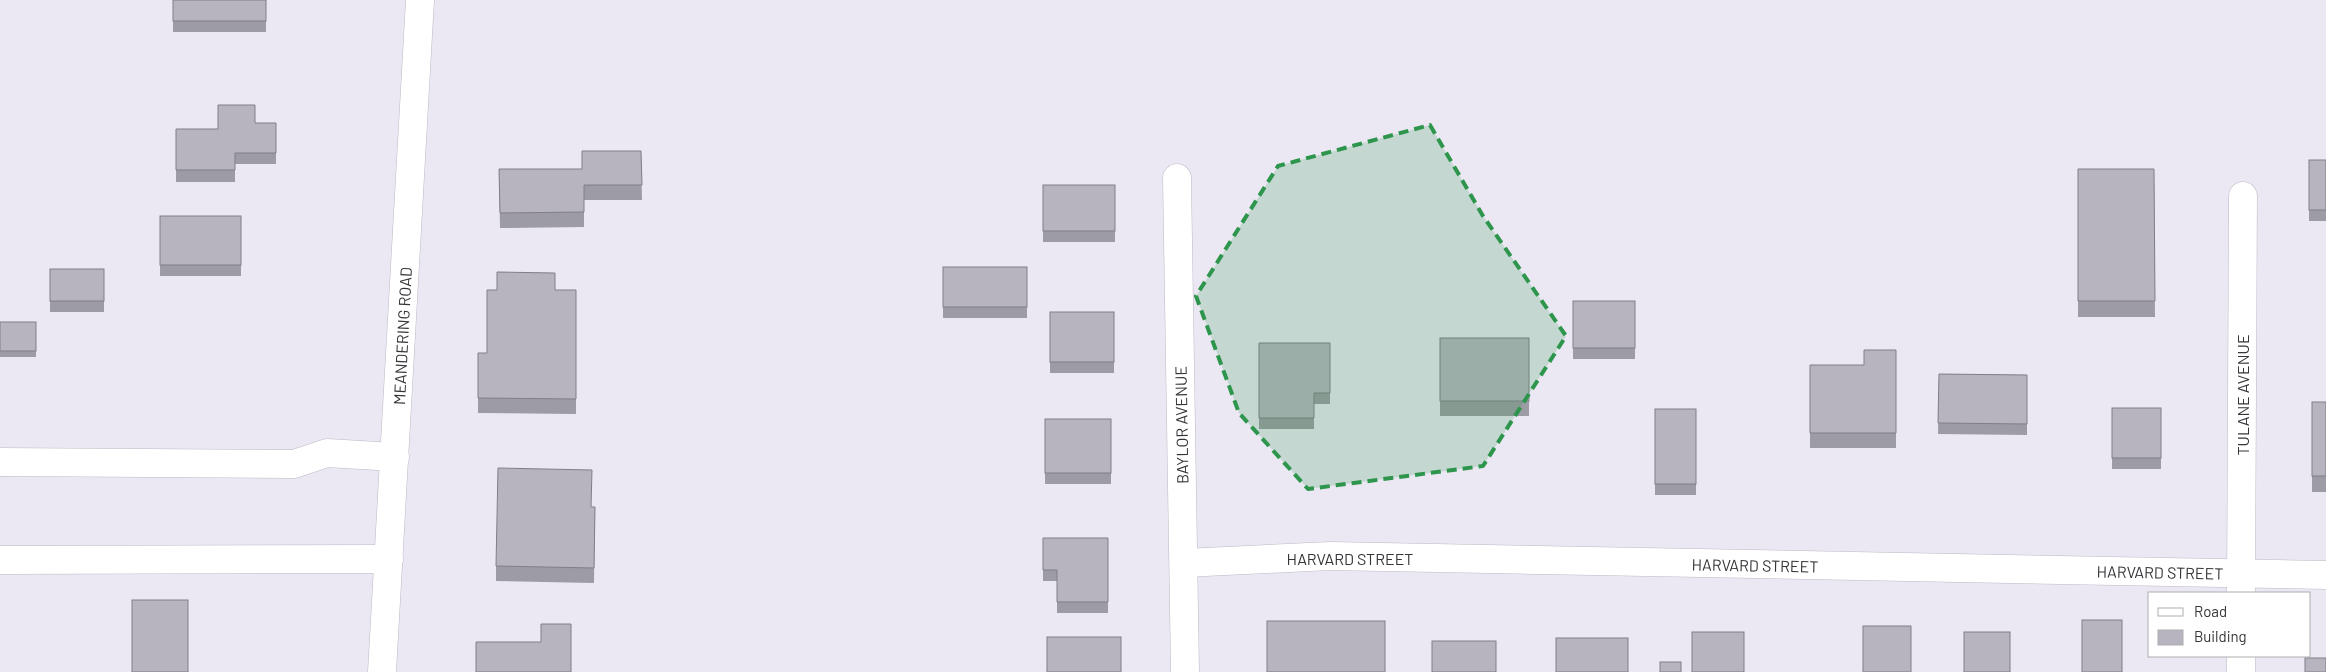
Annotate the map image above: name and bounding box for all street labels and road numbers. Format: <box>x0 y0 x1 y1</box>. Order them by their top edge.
street label: MEANDERING ROAD <box>389 267 415 405</box>
street label: TULANE AVENUE <box>2233 334 2252 456</box>
street label: BAYLOR AVENUE <box>1170 366 1192 484</box>
street label: HARVARD STREET <box>1287 549 1413 568</box>
street label: HARVARD STREET <box>1691 554 1819 576</box>
street label: HARVARD STREET <box>2096 561 2224 583</box>

